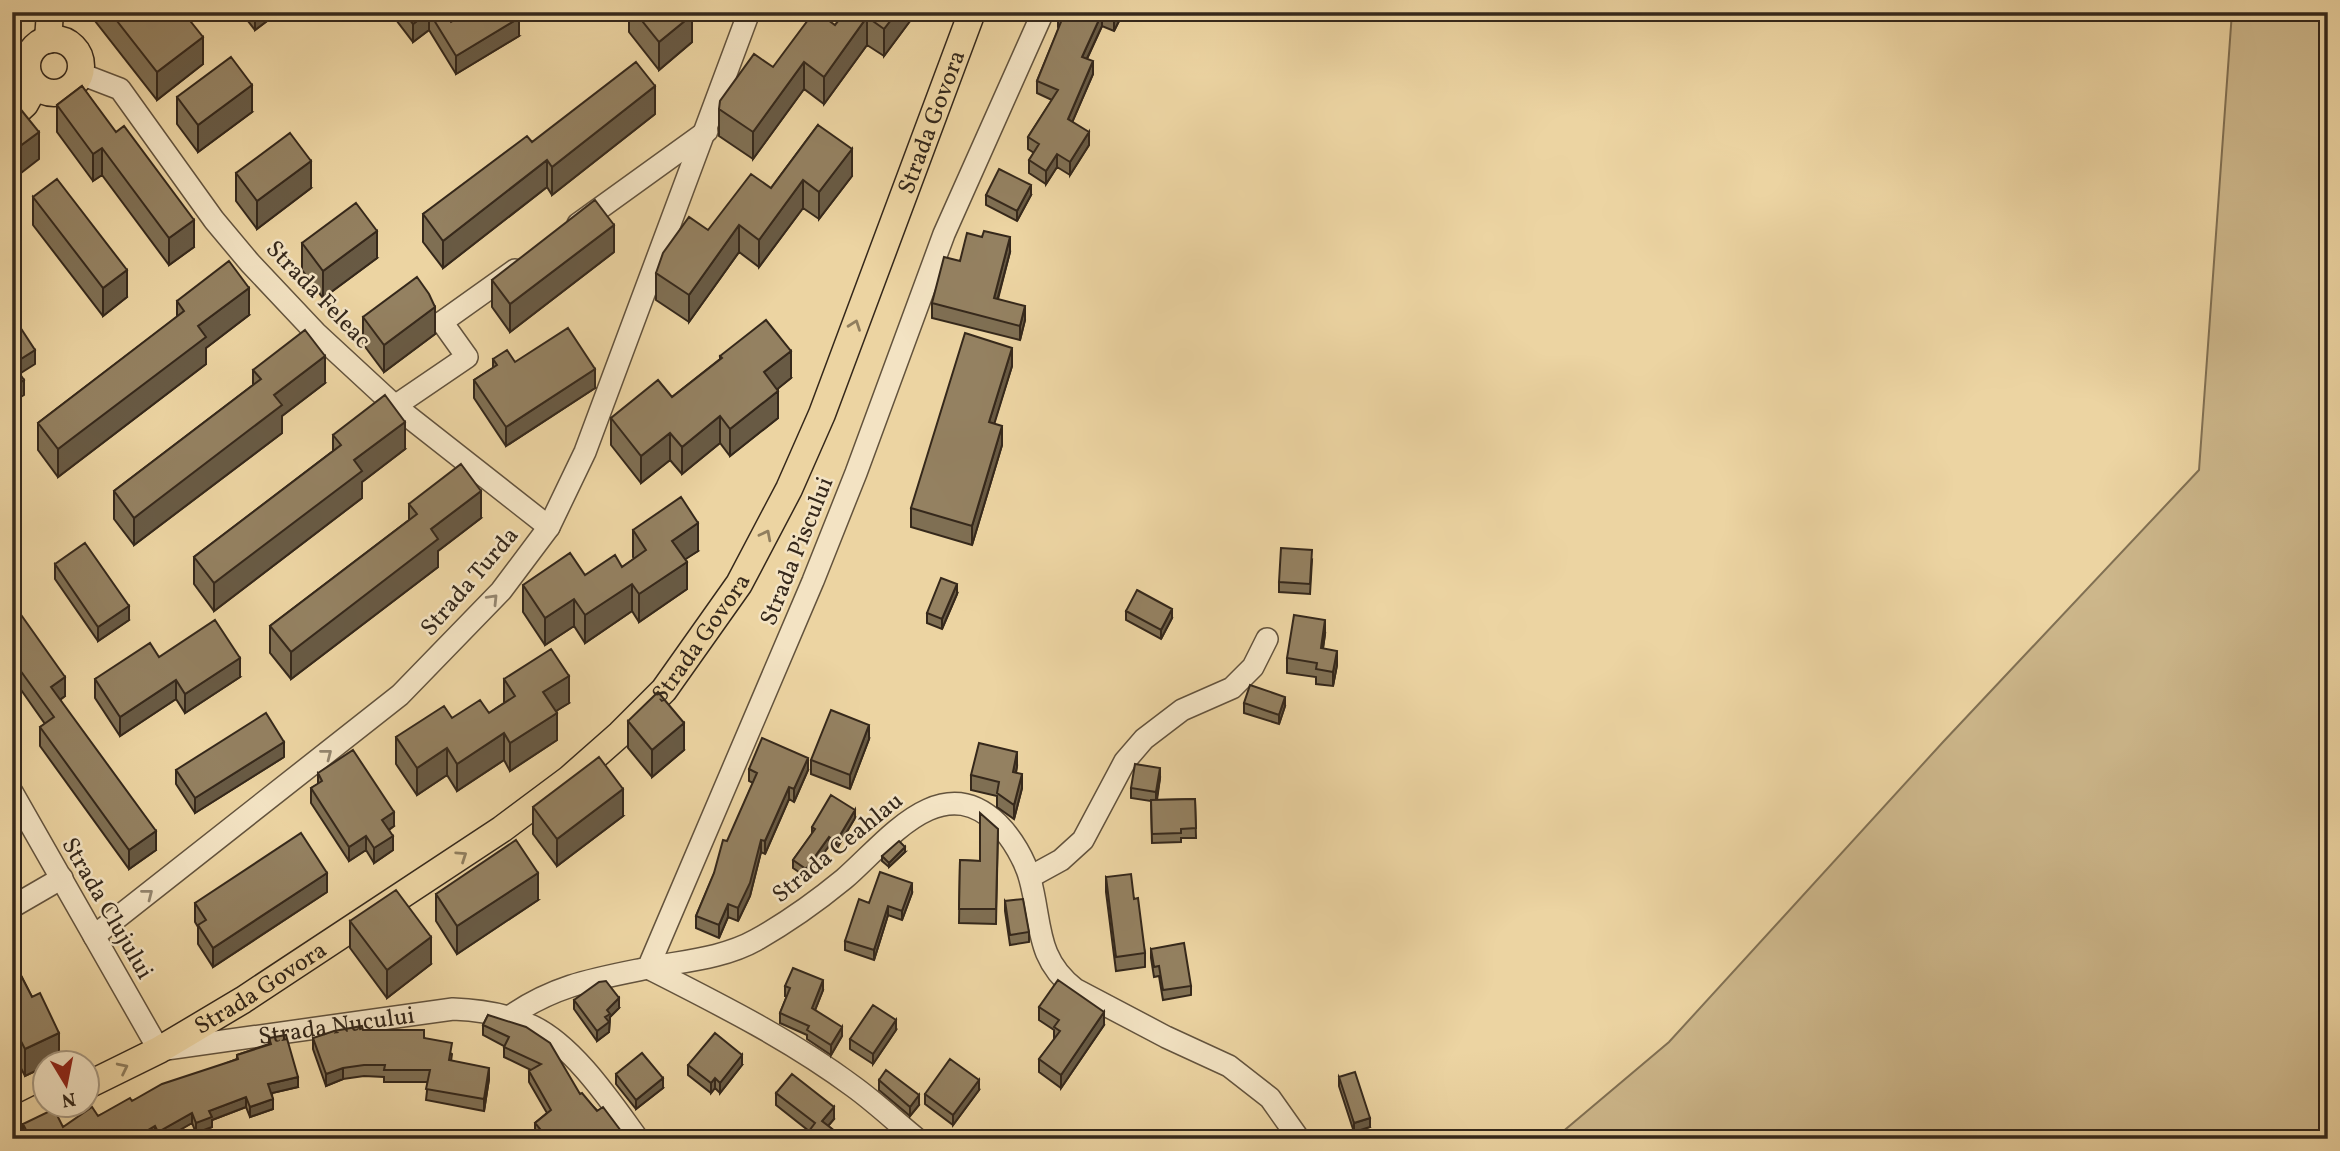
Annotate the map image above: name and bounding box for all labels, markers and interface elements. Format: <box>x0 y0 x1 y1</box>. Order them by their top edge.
street label: Strada Govora <box>890 46 975 199</box>
street label: Strada Feleac <box>257 234 378 357</box>
one-way arrow <box>847 320 861 332</box>
street label: Strada Piscului <box>753 472 843 631</box>
street label: Strada Turda <box>413 520 528 644</box>
one-way arrow <box>758 530 772 542</box>
street label: Strada Govora <box>645 568 760 712</box>
one-way arrow <box>485 595 498 608</box>
one-way arrow <box>319 749 331 762</box>
street label: Strada Ceahlau <box>765 785 911 912</box>
street label: Strada Clujului <box>52 832 161 986</box>
one-way arrow <box>454 852 467 864</box>
one-way arrow <box>140 890 152 903</box>
street label: Strada Govora <box>188 934 334 1044</box>
street label: Strada Nucului <box>256 1000 417 1055</box>
north arrow <box>32 1050 102 1120</box>
one-way arrow <box>116 1062 128 1076</box>
text: N <box>59 1085 78 1113</box>

